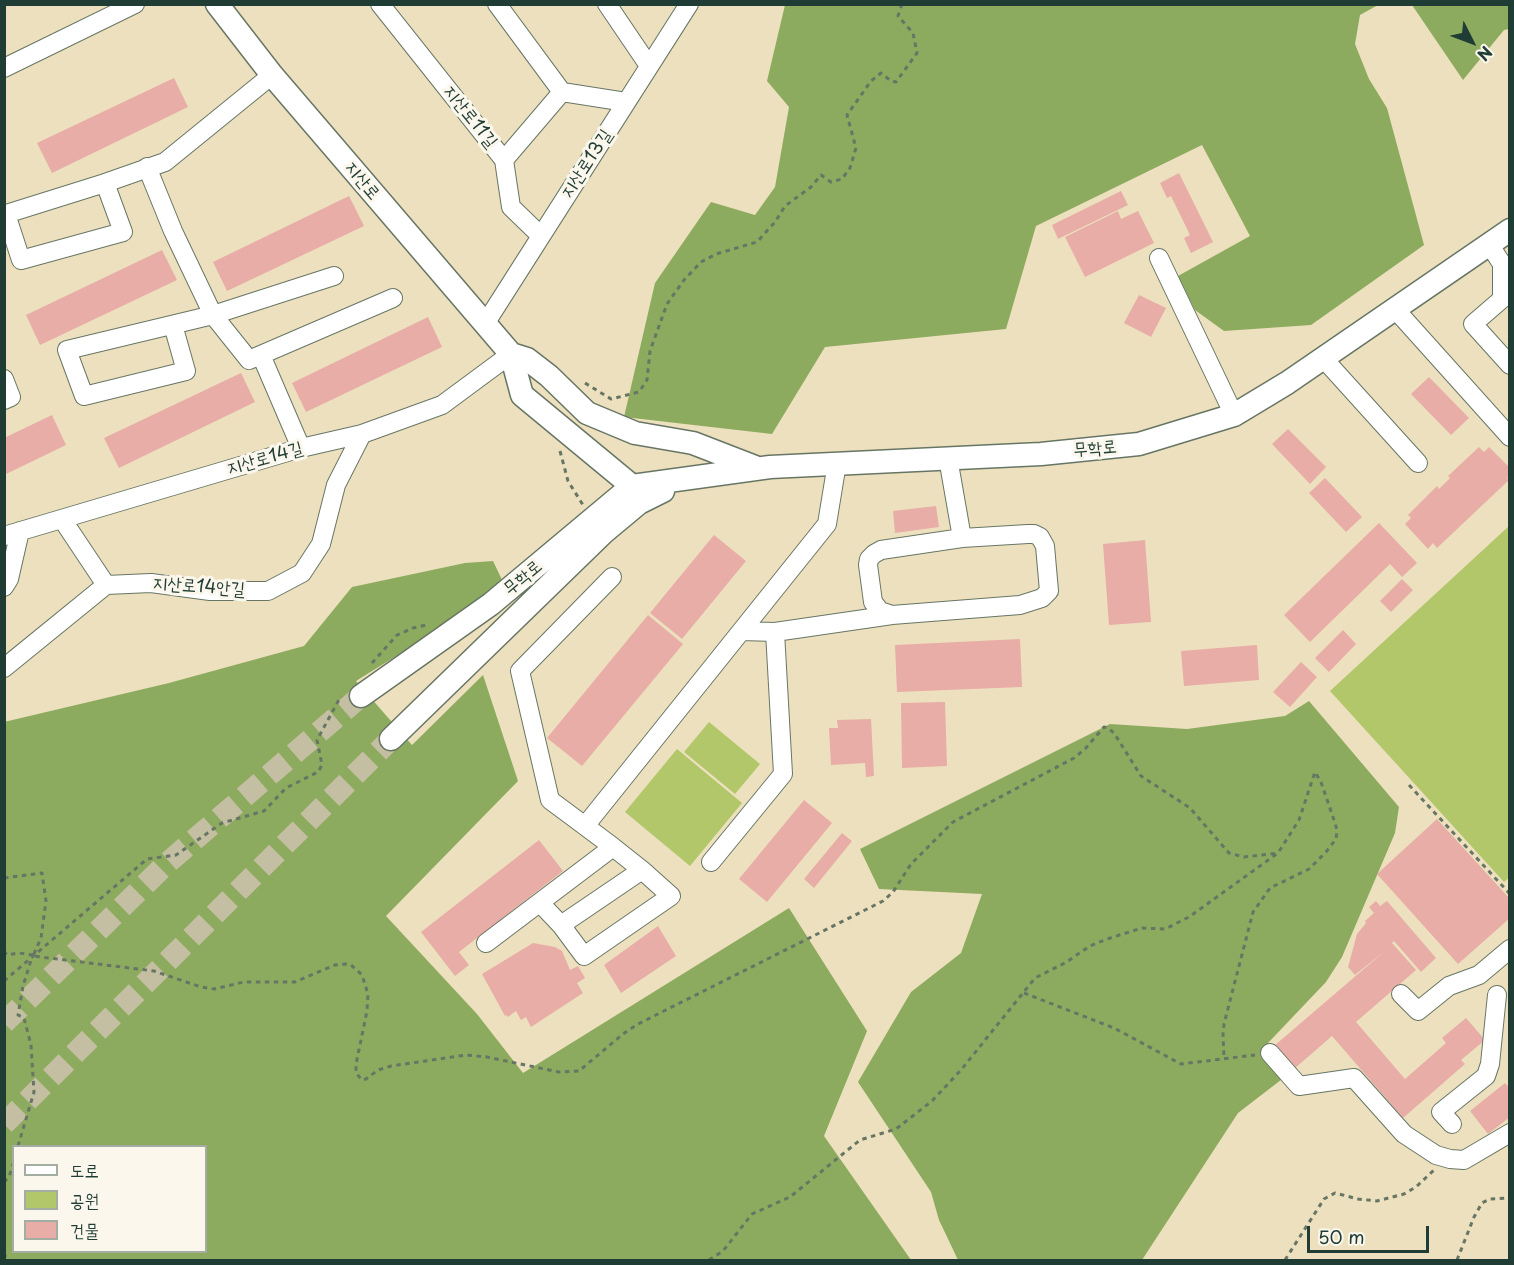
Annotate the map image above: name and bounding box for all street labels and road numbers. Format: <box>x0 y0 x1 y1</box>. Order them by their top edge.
street label: 지산로11길 <box>438 81 502 153</box>
street label: 지산로13길 <box>557 125 617 203</box>
street label: 지산로 <box>340 157 384 205</box>
street label: 무학로 <box>1072 436 1118 462</box>
street label: 지산로14길 <box>225 438 305 480</box>
street label: 무학로 <box>499 556 547 600</box>
street label: 지산로14안길 <box>152 573 246 601</box>

